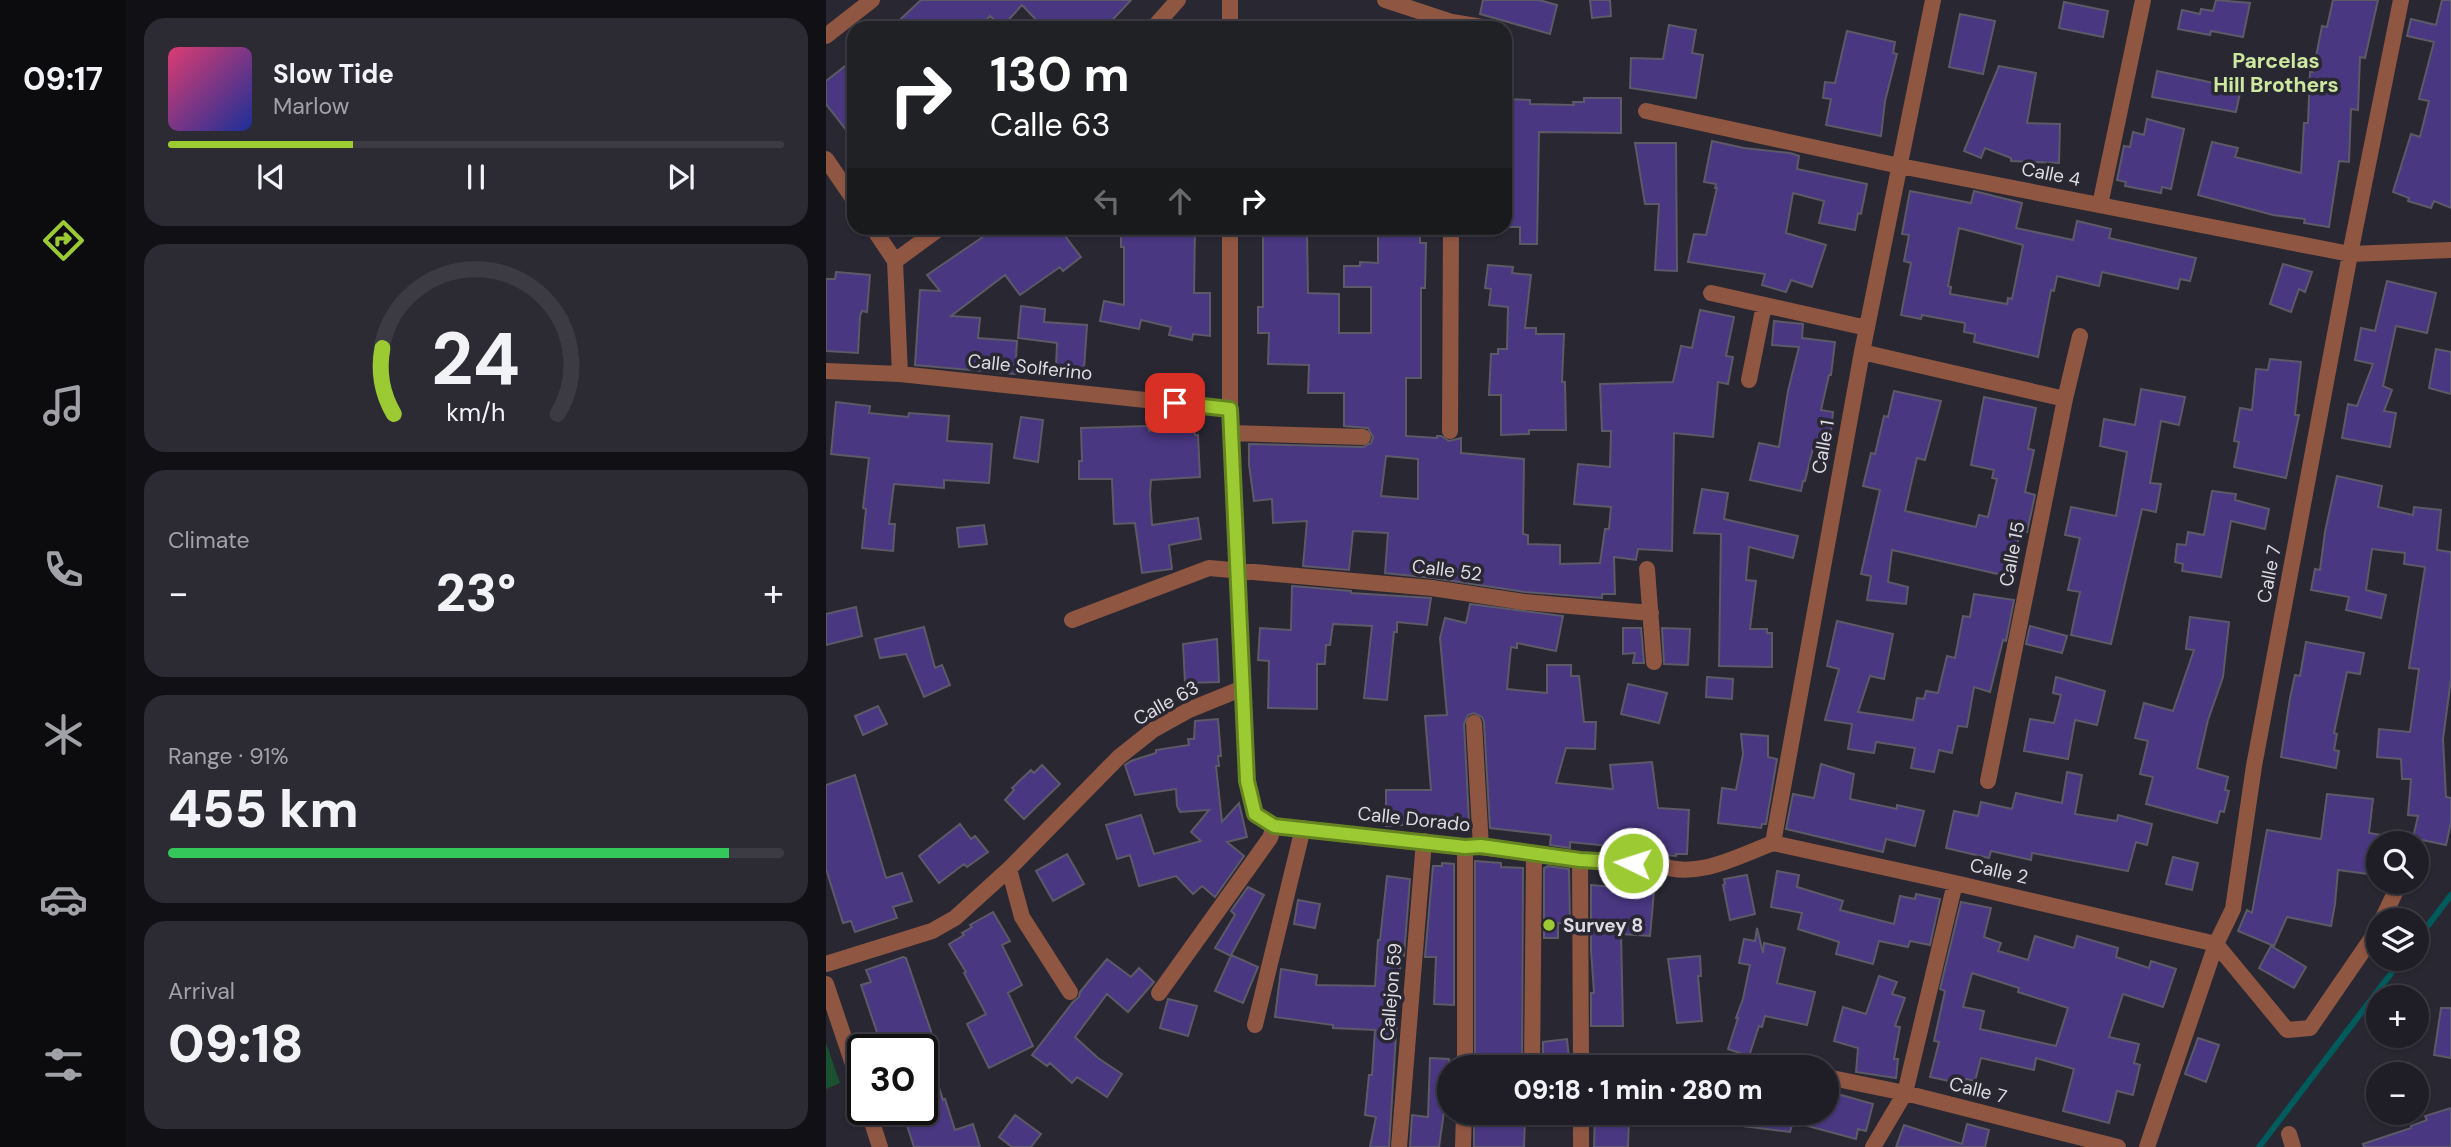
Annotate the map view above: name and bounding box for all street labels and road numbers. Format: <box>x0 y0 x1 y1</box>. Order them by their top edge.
street label: Calle 4 <box>2019 156 2083 192</box>
street label: Calle Solferino <box>966 348 1094 386</box>
street label: Calle 1 <box>1806 418 1840 476</box>
street label: Calle 15 <box>1993 519 2031 589</box>
street label: Calle 7 <box>2251 543 2287 605</box>
street label: Calle 52 <box>1410 553 1484 587</box>
street label: Calle 63 <box>1129 675 1203 731</box>
street label: Calle Dorado <box>1356 801 1472 837</box>
street label: Calle 2 <box>1967 852 2031 890</box>
street label: Callejon 59 <box>1374 942 1408 1042</box>
street label: Calle 7 <box>1947 1071 2009 1109</box>

